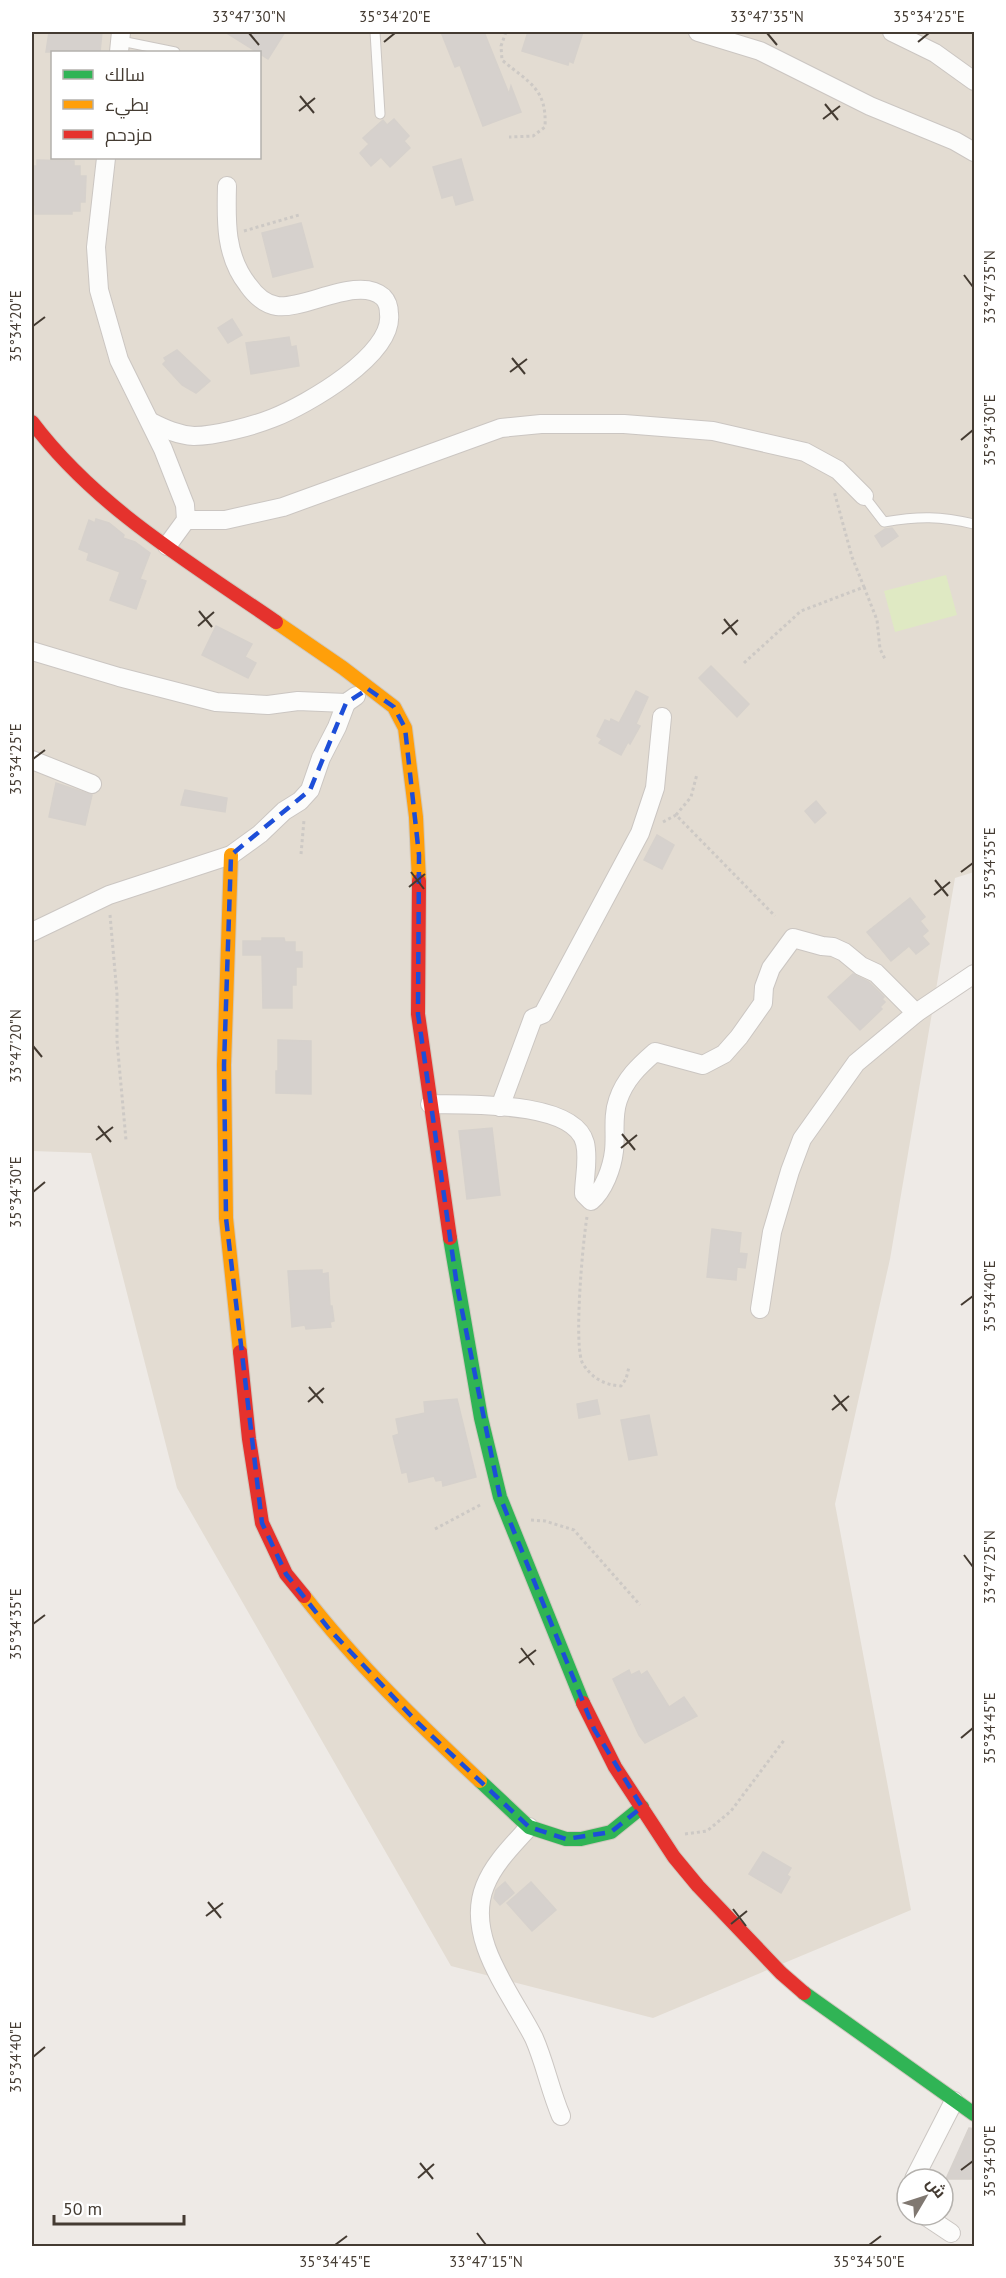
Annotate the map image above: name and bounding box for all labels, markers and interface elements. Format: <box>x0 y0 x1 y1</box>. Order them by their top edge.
text: 33°47'30"N <box>212 7 286 26</box>
text: 35°34'20"E <box>359 7 431 26</box>
text: 33°47'35"N <box>730 7 804 26</box>
text: 35°34'25"E <box>893 7 965 26</box>
legend <box>51 51 261 159</box>
text: سالك <box>105 63 145 86</box>
text: بطيء <box>105 93 149 119</box>
text: مزدحم <box>105 123 153 147</box>
text: 33°47'35"N <box>980 250 999 324</box>
text: 35°34'20"E <box>6 290 25 362</box>
text: 35°34'30"E <box>980 394 999 466</box>
text: 35°34'25"E <box>6 723 25 795</box>
text: 35°34'35"E <box>980 827 999 899</box>
text: 33°47'20"N <box>6 1009 25 1083</box>
text: 35°34'30"E <box>6 1156 25 1228</box>
text: 35°34'40"E <box>980 1260 999 1332</box>
text: 33°47'25"N <box>980 1530 999 1604</box>
text: 35°34'35"E <box>6 1588 25 1660</box>
text: 35°34'45"E <box>980 1692 999 1764</box>
text: 35°34'40"E <box>6 2021 25 2093</box>
text: 35°34'50"E <box>980 2125 999 2197</box>
north arrow <box>895 2167 955 2227</box>
text: ش <box>922 2173 951 2202</box>
scale bar <box>54 2188 184 2226</box>
text: 50 m <box>63 2197 102 2220</box>
text: 35°34'45"E <box>299 2252 371 2271</box>
text: 33°47'15"N <box>449 2252 523 2271</box>
text: 35°34'50"E <box>833 2252 905 2271</box>

